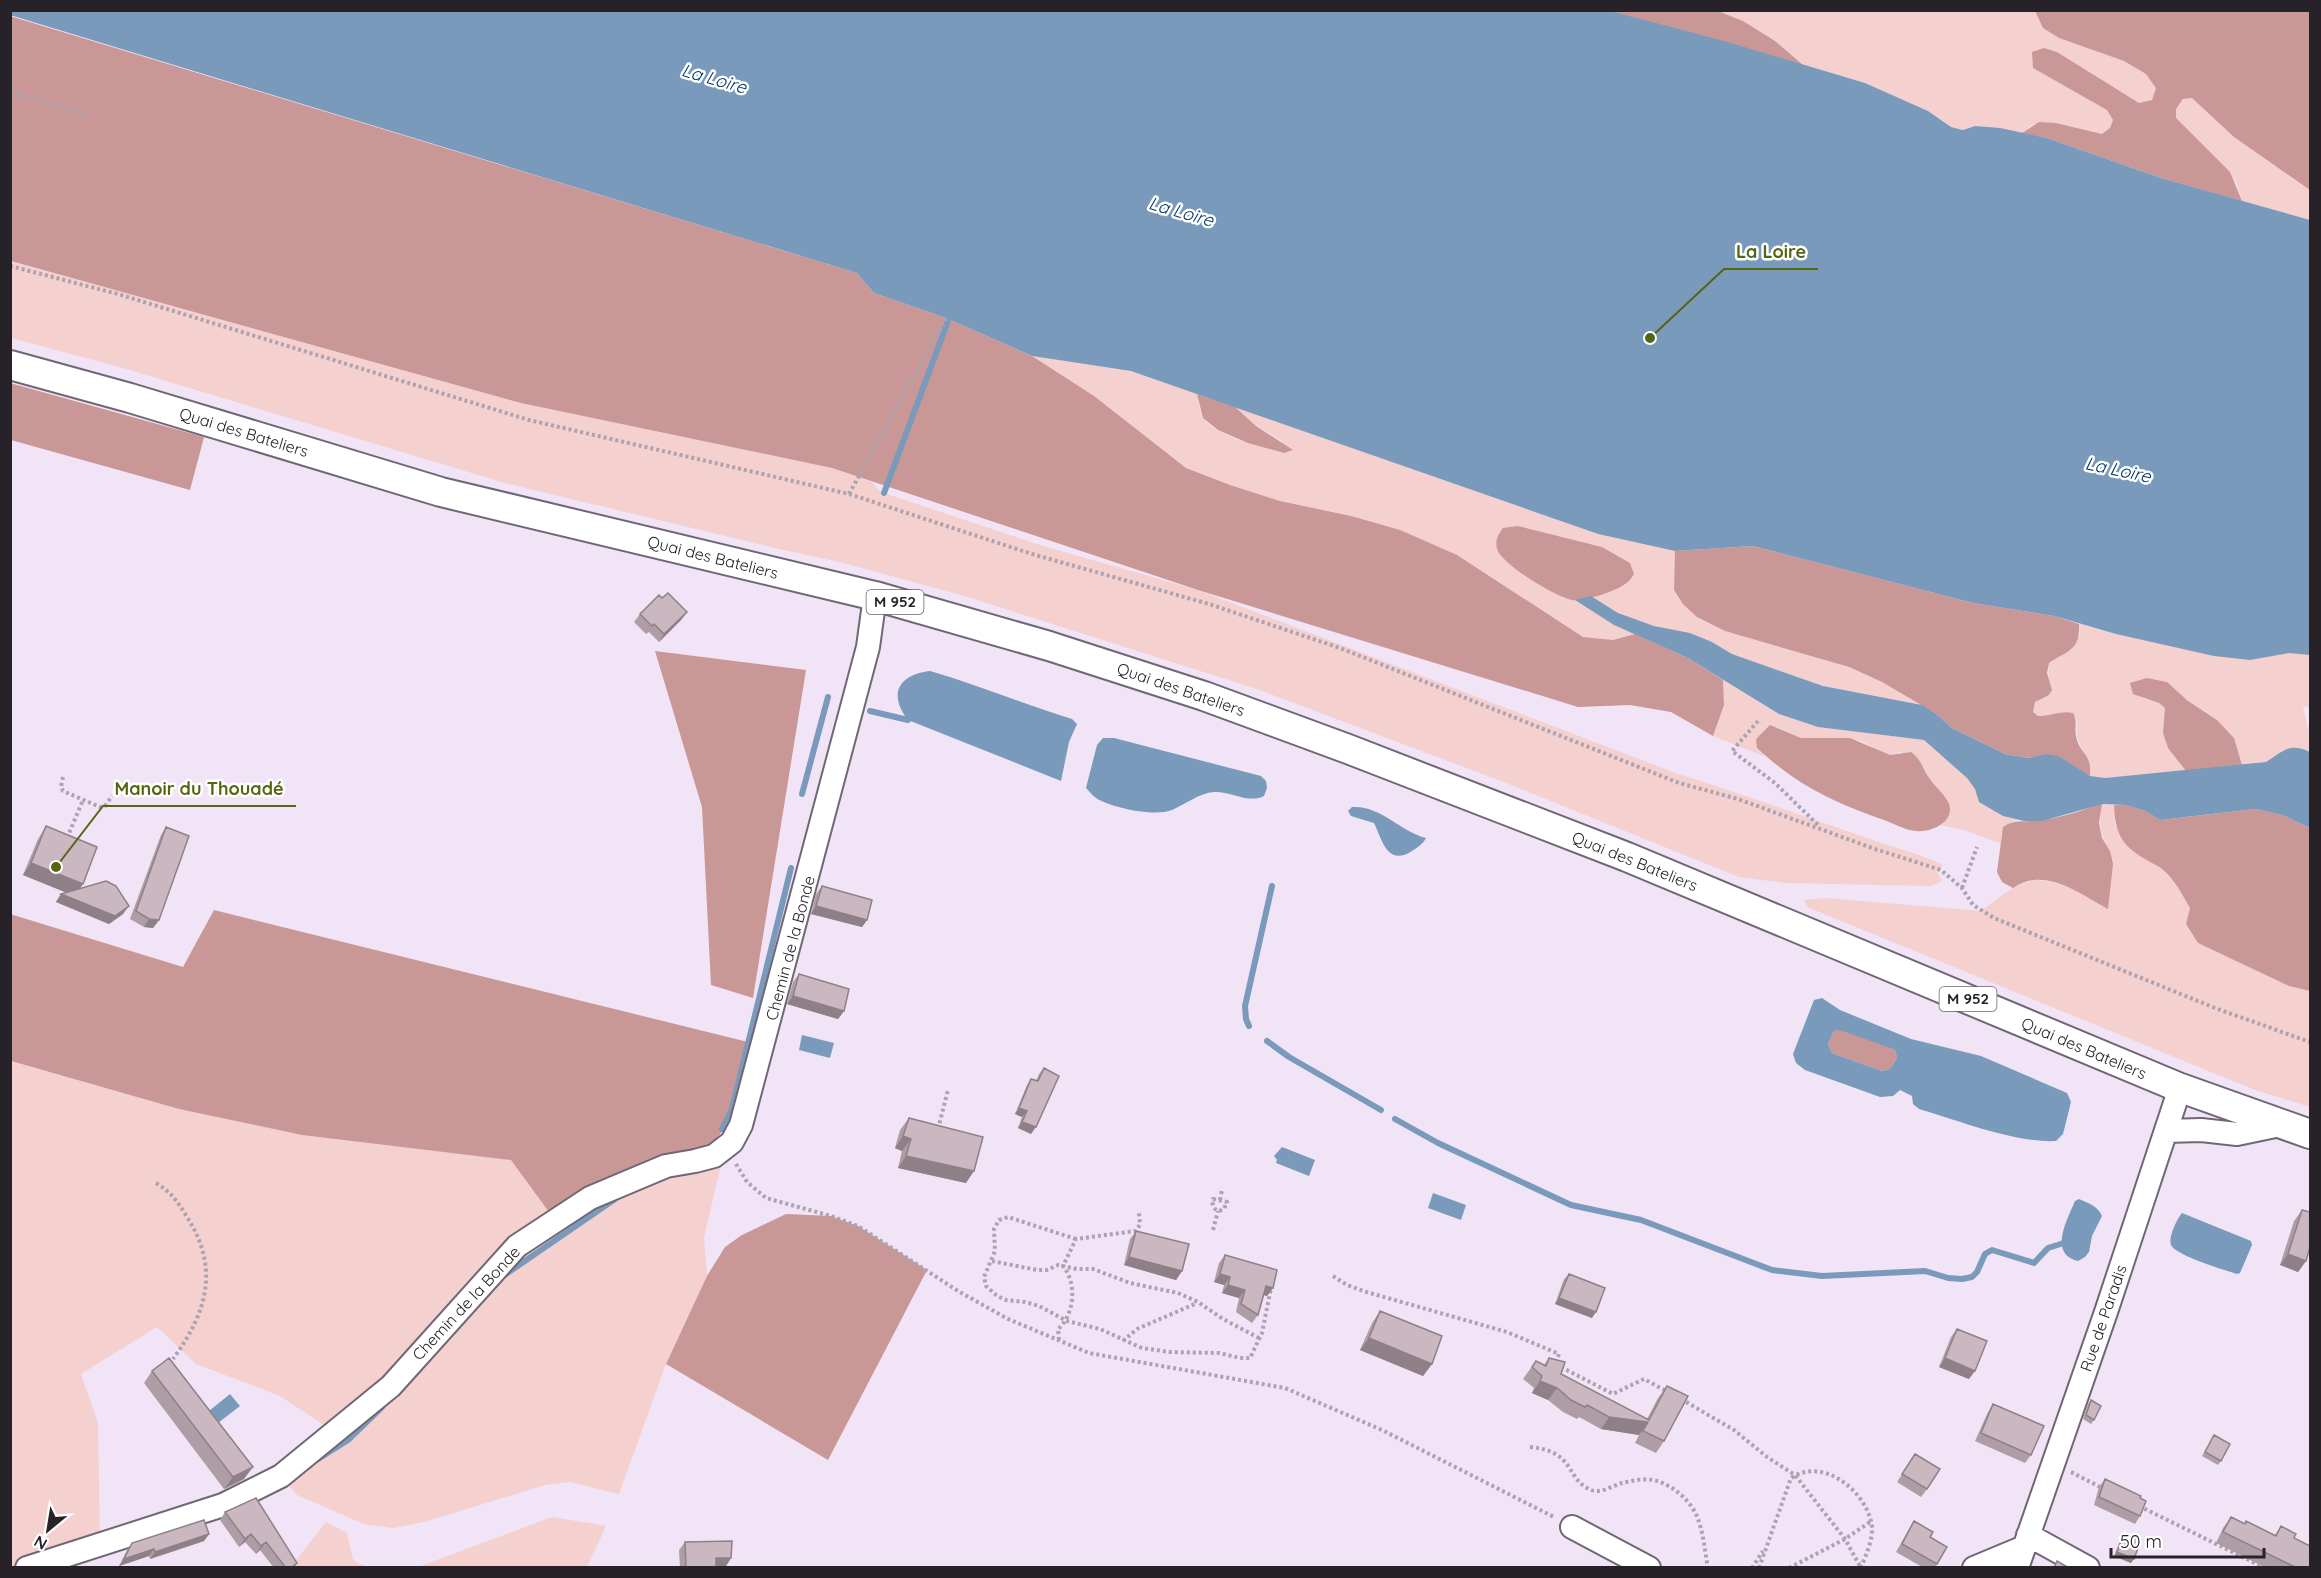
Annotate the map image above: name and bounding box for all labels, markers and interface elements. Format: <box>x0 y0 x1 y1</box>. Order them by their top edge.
water label: La Loire <box>679 58 750 99</box>
water label: La Loire <box>1146 191 1217 232</box>
callout: La Loire <box>1724 233 1818 269</box>
text: La Loire <box>1736 240 1806 263</box>
street label: Quai des Bateliers <box>177 403 311 461</box>
water label: La Loire <box>2083 451 2154 488</box>
street label: Quai des Bateliers <box>646 531 780 583</box>
road number: M 952 <box>866 590 924 614</box>
street label: Quai des Bateliers <box>1114 658 1248 720</box>
callout: Manoir du Thouadé <box>103 770 296 806</box>
text: Manoir du Thouadé <box>114 777 284 800</box>
street label: Quai des Bateliers <box>1569 827 1701 895</box>
street label: Chemin de la Bonde <box>761 873 819 1023</box>
road number: M 952 <box>1940 987 1996 1011</box>
street label: Quai des Bateliers <box>2018 1013 2150 1083</box>
street label: Chemin de la Bonde <box>408 1242 524 1364</box>
street label: Rue de Paradis <box>2075 1262 2131 1374</box>
north arrow <box>18 1500 78 1560</box>
scale bar <box>2111 1521 2264 1559</box>
text: 50 m <box>2120 1530 2162 1553</box>
text: N <box>30 1531 51 1555</box>

